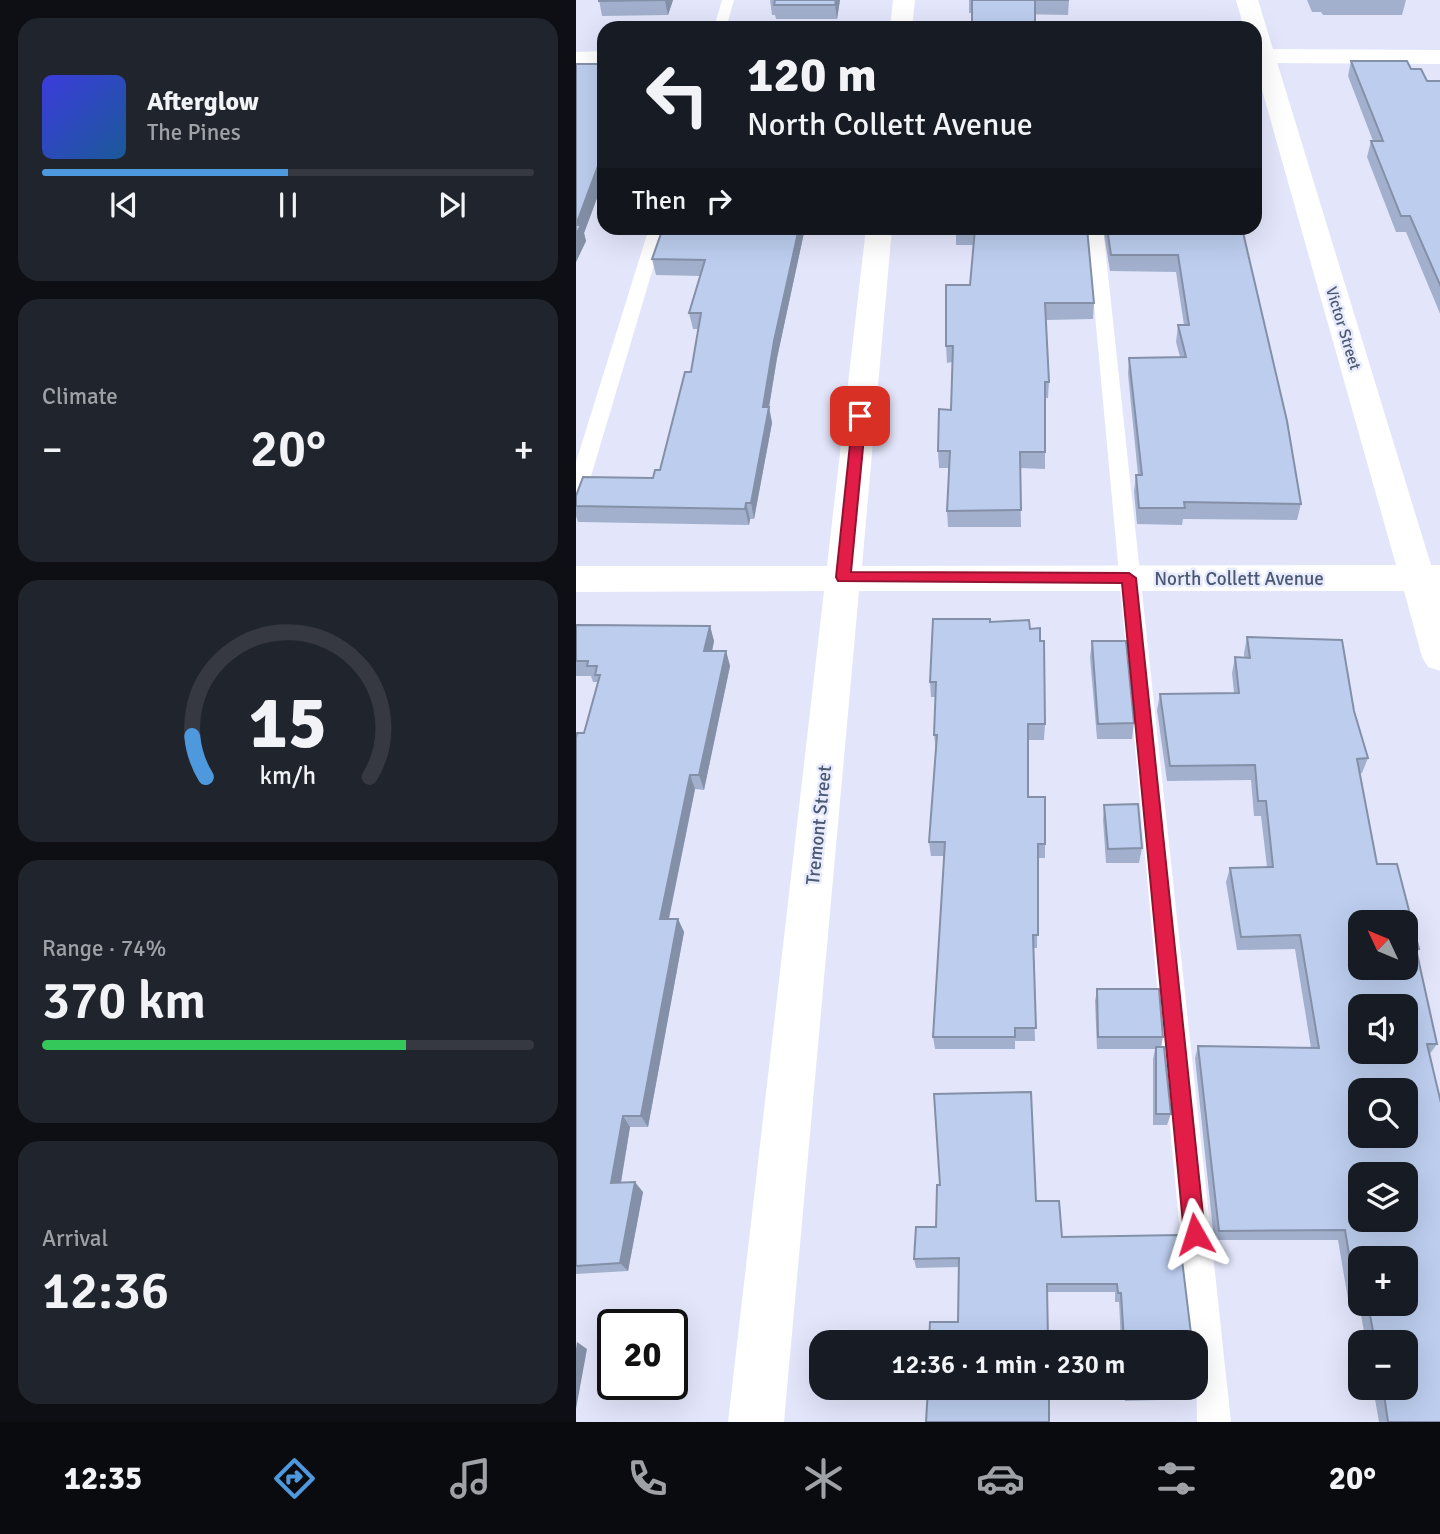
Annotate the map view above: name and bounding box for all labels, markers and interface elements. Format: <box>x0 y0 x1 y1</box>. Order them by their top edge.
text: 120 m <box>747 45 877 105</box>
icon: left <box>632 49 723 140</box>
text: Afterglow <box>147 86 259 118</box>
text: North Collett Avenue <box>747 105 1033 144</box>
text: The Pines <box>147 118 241 147</box>
icon: right <box>700 182 738 220</box>
text: Then <box>632 185 686 217</box>
icon: previous <box>105 186 143 224</box>
icon: pause <box>269 186 307 224</box>
icon: next <box>433 186 471 224</box>
street label: Victor Street <box>1321 284 1365 373</box>
text: Climate <box>42 382 118 411</box>
pin <box>830 386 890 446</box>
icon: arrive <box>841 397 879 435</box>
text: 20° <box>250 417 326 481</box>
text: − <box>42 426 63 473</box>
text: + <box>513 426 534 473</box>
street label: North Collett Avenue <box>1154 567 1324 591</box>
text: 15 <box>249 679 327 768</box>
text: km/h <box>260 760 316 791</box>
street label: Tremont Street <box>801 764 837 886</box>
north arrow <box>1348 910 1418 980</box>
map controls <box>1348 910 1418 1400</box>
text: Range · 74% <box>42 934 166 963</box>
text: 370 km <box>42 969 206 1033</box>
button: sound <box>1348 994 1418 1064</box>
button: search <box>1348 1078 1418 1148</box>
button: layers <box>1348 1162 1418 1232</box>
position arrow <box>1158 1197 1232 1271</box>
text: Arrival <box>42 1224 108 1253</box>
button: + <box>1348 1246 1418 1316</box>
text: 12:36 <box>42 1259 169 1323</box>
speed limit sign: 20 <box>597 1309 688 1400</box>
button: − <box>1348 1330 1418 1400</box>
text: 12:36 · 1 min · 230 m <box>892 1349 1125 1381</box>
icon: directions <box>270 1454 319 1503</box>
icon: music <box>446 1454 495 1503</box>
icon: phone <box>623 1454 672 1503</box>
icon: climate <box>799 1454 848 1503</box>
icon: car <box>976 1454 1025 1503</box>
icon: filters <box>1152 1454 1201 1503</box>
text: 12:35 <box>64 1459 142 1498</box>
text: 20° <box>1329 1459 1376 1498</box>

